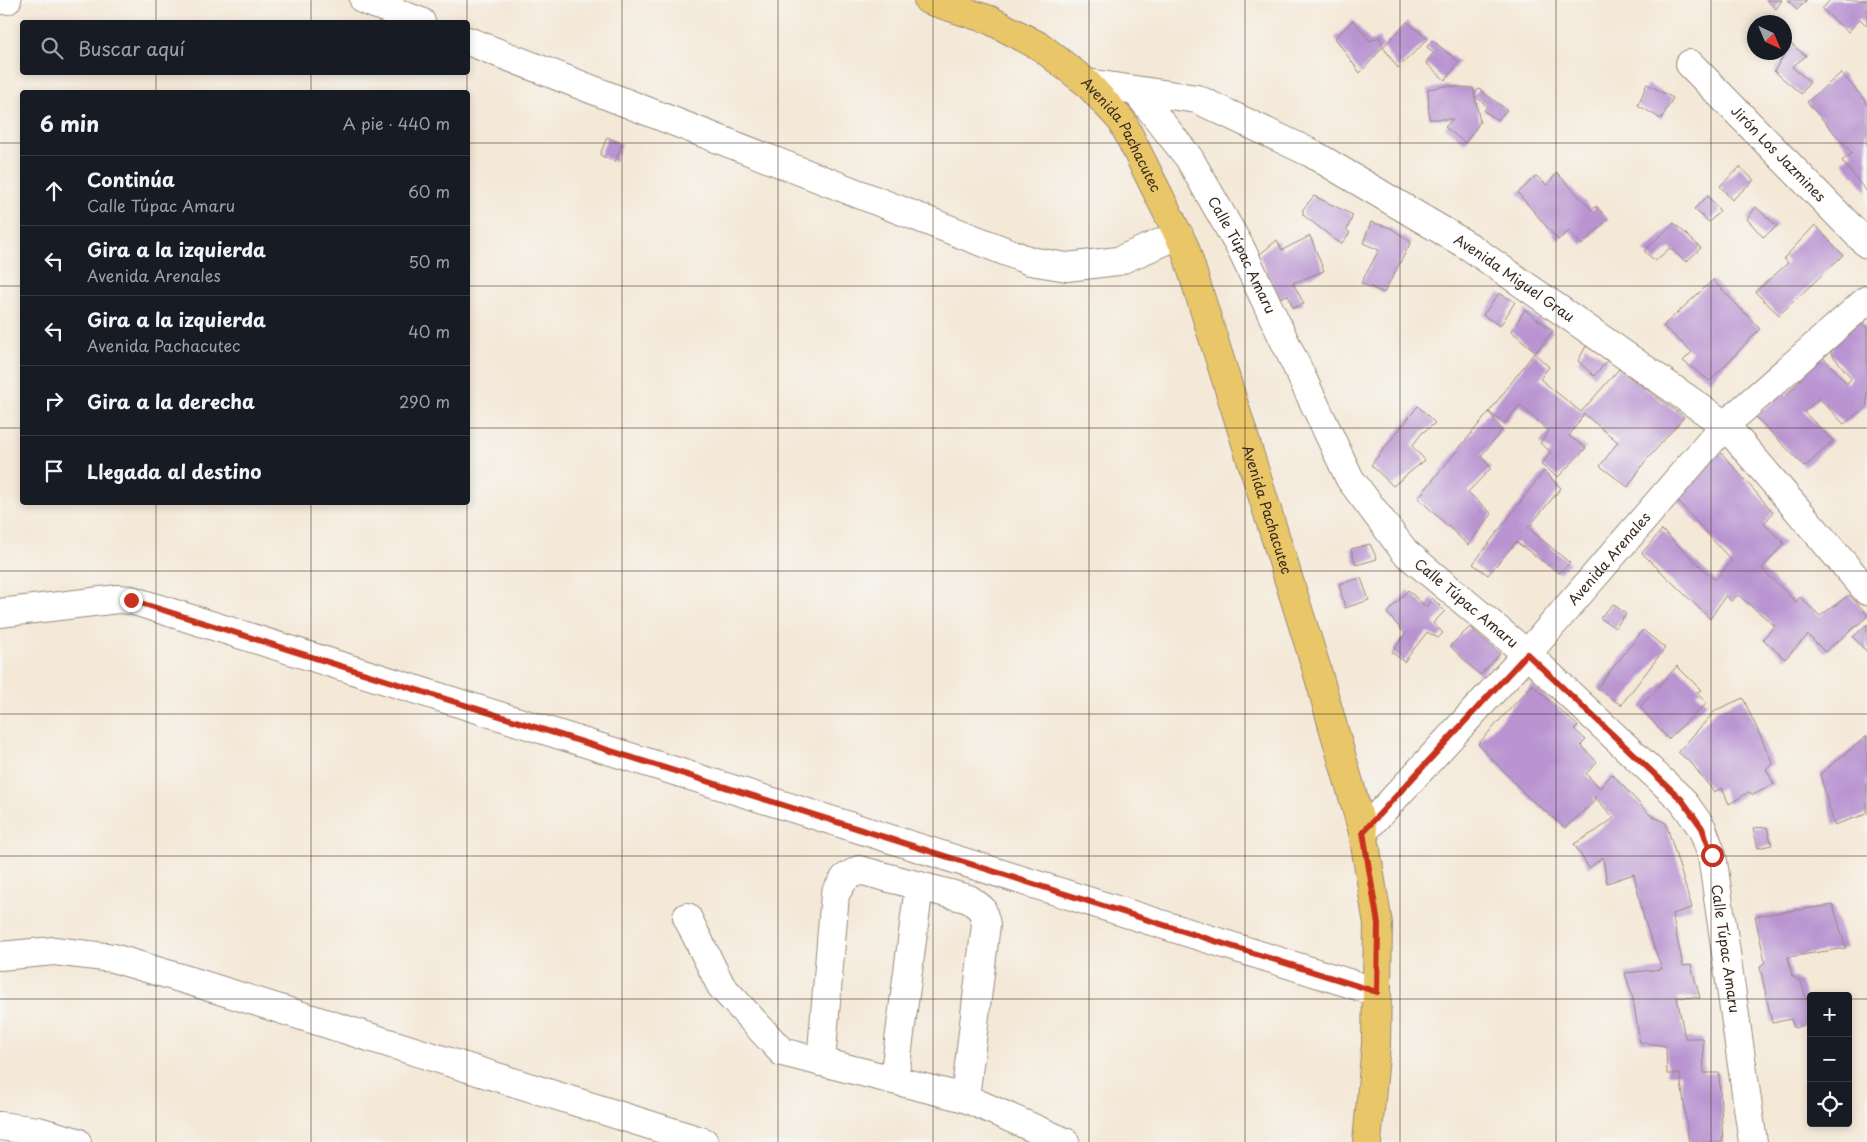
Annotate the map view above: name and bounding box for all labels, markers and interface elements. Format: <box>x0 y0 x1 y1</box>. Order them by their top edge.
north arrow <box>1747 15 1792 60</box>
search box <box>20 20 470 75</box>
icon: search <box>38 34 66 62</box>
text: Buscar aquí <box>78 34 185 62</box>
street label: Avenida Pachacutec <box>1077 72 1167 195</box>
street label: Jirón Los Jazmines <box>1726 101 1831 206</box>
text: 6 min <box>40 107 99 139</box>
text: A pie · 440 m <box>343 111 450 135</box>
text: Continúa <box>87 165 175 193</box>
icon: ahead <box>40 177 68 205</box>
text: 60 m <box>408 179 450 203</box>
street label: Calle Túpac Amaru <box>1203 192 1281 317</box>
text: Calle Túpac Amaru <box>87 193 235 217</box>
street label: Avenida Miguel Grau <box>1450 229 1579 327</box>
text: Gira a la izquierda <box>87 235 266 263</box>
icon: left <box>40 247 68 275</box>
text: 50 m <box>409 249 450 273</box>
text: Avenida Arenales <box>87 263 221 287</box>
text: Gira a la izquierda <box>87 305 266 333</box>
icon: left <box>40 317 68 345</box>
text: 40 m <box>408 319 450 343</box>
text: Avenida Pachacutec <box>87 333 240 357</box>
icon: right <box>40 387 68 415</box>
text: Gira a la derecha <box>87 387 255 415</box>
text: 290 m <box>399 389 450 413</box>
street label: Avenida Pachacutec <box>1237 442 1297 577</box>
icon: arrive <box>40 457 68 485</box>
text: Llegada al destino <box>87 457 261 485</box>
street label: Avenida Arenales <box>1563 507 1655 610</box>
street label: Calle Túpac Amaru <box>1410 553 1523 653</box>
route end <box>120 589 143 612</box>
route start <box>1701 844 1724 867</box>
street label: Calle Túpac Amaru <box>1706 883 1745 1014</box>
map controls <box>1807 992 1852 1127</box>
button: + <box>1807 992 1852 1037</box>
button: − <box>1807 1037 1852 1082</box>
button: locate <box>1807 1082 1852 1127</box>

